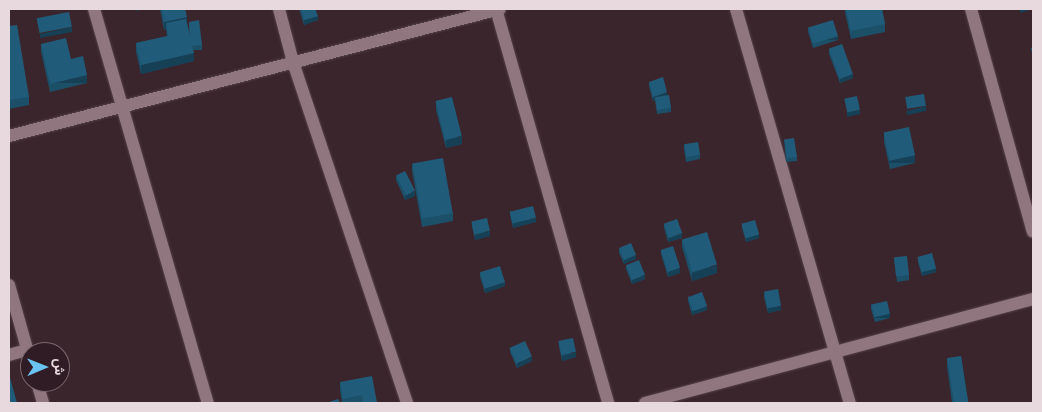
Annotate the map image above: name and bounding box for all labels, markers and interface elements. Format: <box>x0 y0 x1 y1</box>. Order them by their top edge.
north arrow <box>20 342 70 392</box>
text: ش <box>51 358 68 375</box>

